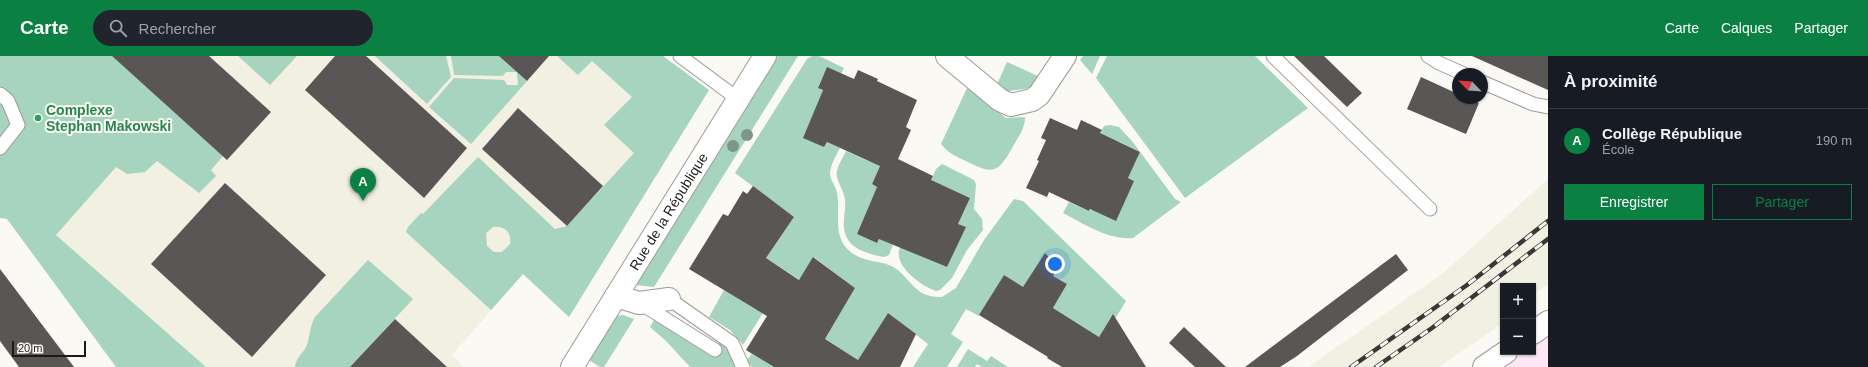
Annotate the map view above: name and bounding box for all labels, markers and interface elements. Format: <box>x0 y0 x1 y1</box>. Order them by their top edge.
search box <box>93 10 373 46</box>
text: Carte <box>20 17 69 38</box>
icon: search <box>107 17 129 39</box>
text: Rechercher <box>139 20 216 37</box>
text: Carte <box>1665 20 1699 36</box>
text: Calques <box>1721 20 1772 36</box>
text: Partager <box>1794 20 1848 36</box>
north arrow <box>1452 68 1488 104</box>
text: À proximité <box>1564 72 1658 91</box>
place label: Complexe Stephan Makowski <box>46 102 171 134</box>
marker: Complexe Stephan Makowski <box>33 113 43 123</box>
text: Collège République <box>1602 125 1742 142</box>
text: A <box>1572 133 1582 148</box>
text: 190 m <box>1816 133 1852 148</box>
text: École <box>1602 142 1635 157</box>
street label: Rue de la République <box>626 150 711 273</box>
pin: A <box>350 168 376 201</box>
button: Enregistrer <box>1564 184 1704 220</box>
button: Partager <box>1712 184 1852 220</box>
your location <box>1045 254 1065 274</box>
map controls <box>1500 283 1536 355</box>
button: + <box>1500 283 1536 319</box>
button: − <box>1500 319 1536 355</box>
scale bar <box>12 339 86 358</box>
text: 20 m <box>18 342 42 354</box>

